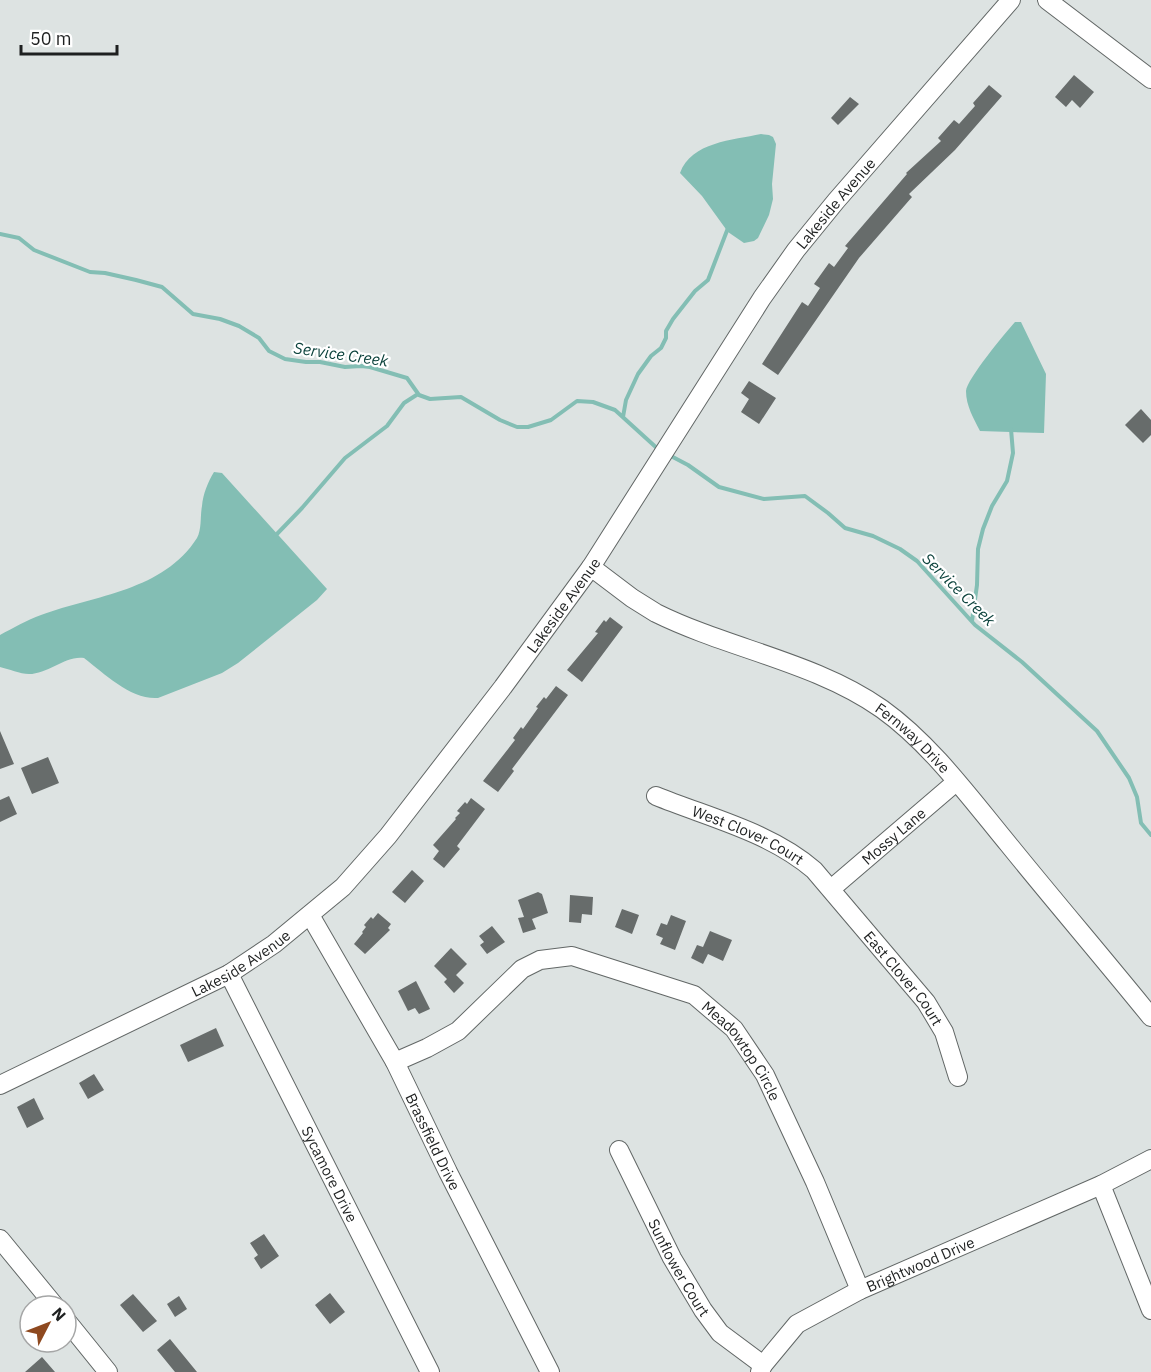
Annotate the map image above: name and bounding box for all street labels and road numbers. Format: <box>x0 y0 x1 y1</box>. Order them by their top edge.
street label: Lakeside Avenue <box>792 154 879 252</box>
street label: Lakeside Avenue <box>522 554 604 656</box>
street label: Fernway Drive <box>872 698 954 777</box>
street label: West Clover Court <box>690 801 808 868</box>
street label: Mossy Lane <box>857 803 929 868</box>
street label: Lakeside Avenue <box>188 925 294 1000</box>
street label: East Clover Court <box>860 927 947 1029</box>
street label: Meadowtop Circle <box>698 997 785 1103</box>
street label: Brassfield Drive <box>402 1090 465 1193</box>
street label: Sycamore Drive <box>298 1123 362 1225</box>
street label: Sunflower Court <box>645 1215 714 1320</box>
street label: Brightwood Drive <box>863 1232 977 1296</box>

